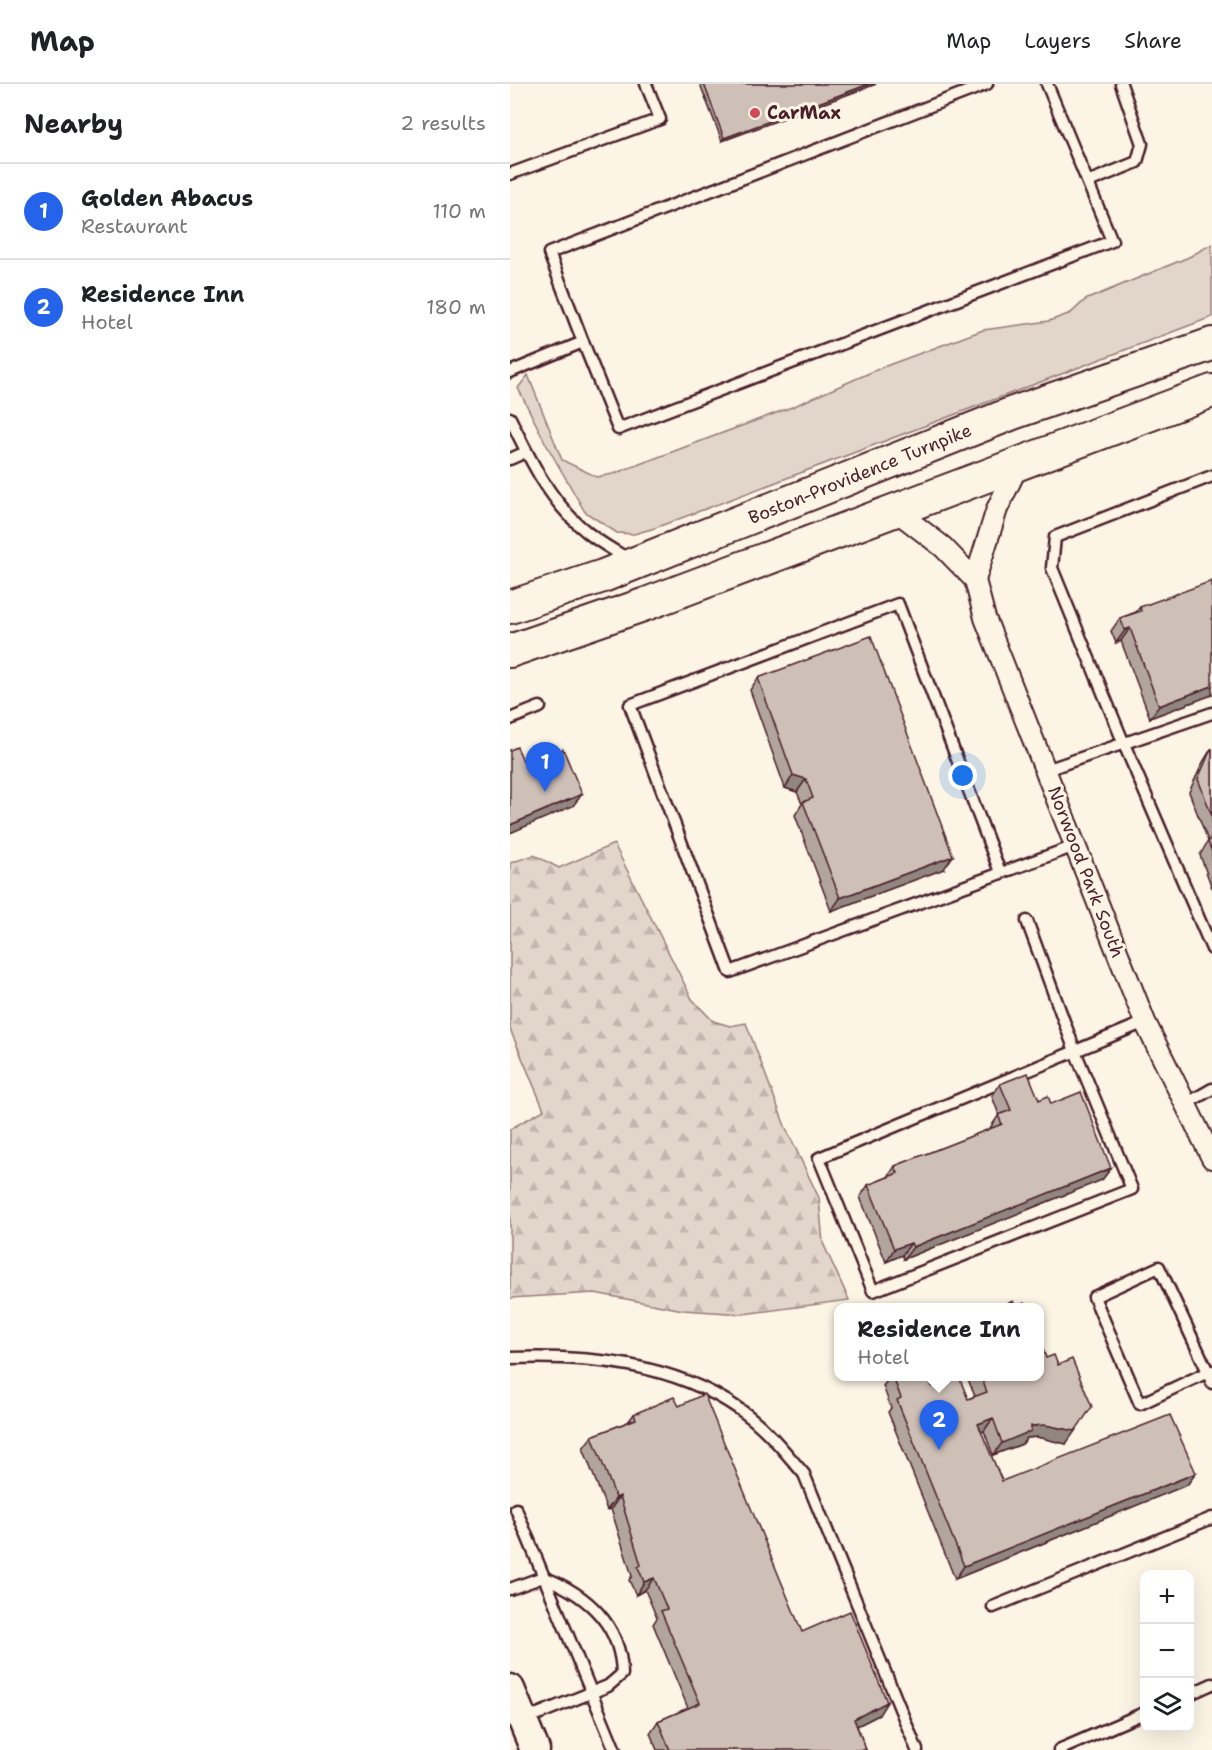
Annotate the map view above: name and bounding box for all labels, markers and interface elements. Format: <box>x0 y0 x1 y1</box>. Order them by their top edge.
text: Map <box>30 22 95 60</box>
text: Map <box>946 27 991 55</box>
text: Layers <box>1024 27 1091 55</box>
text: Share <box>1124 27 1182 55</box>
place label: CarMax <box>767 101 841 125</box>
text: Nearby <box>24 106 123 141</box>
marker: CarMax <box>748 106 762 120</box>
text: 2 results <box>400 110 486 136</box>
text: Golden Abacus <box>81 184 253 213</box>
text: 1 <box>39 198 48 224</box>
text: 110 m <box>432 198 486 224</box>
text: Restaurant <box>81 213 188 239</box>
text: Residence Inn <box>81 280 245 309</box>
text: 2 <box>37 294 51 320</box>
text: 180 m <box>426 294 486 320</box>
text: Hotel <box>81 309 133 335</box>
street label: Boston-Providence Turnpike <box>745 418 975 530</box>
pin: 1 <box>525 742 564 792</box>
your location <box>948 761 977 790</box>
street label: Norwood Park South <box>1042 783 1130 961</box>
popup <box>834 1303 1044 1381</box>
text: Residence Inn <box>857 1315 1021 1344</box>
text: Hotel <box>857 1344 909 1370</box>
pin: 2 <box>920 1400 958 1450</box>
map controls <box>1140 1570 1194 1732</box>
button: + <box>1140 1570 1194 1624</box>
button: − <box>1140 1624 1194 1678</box>
button: layers <box>1140 1678 1194 1732</box>

